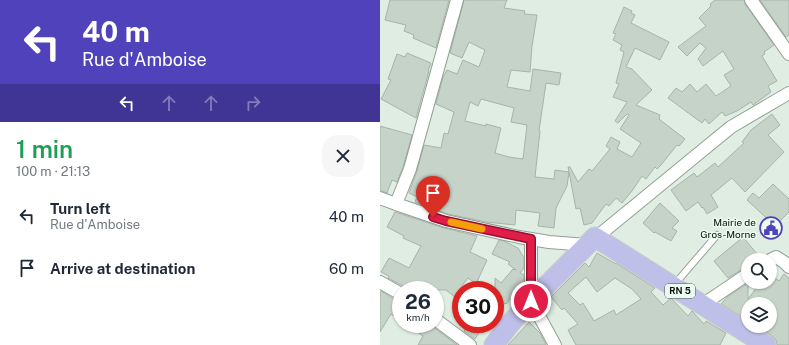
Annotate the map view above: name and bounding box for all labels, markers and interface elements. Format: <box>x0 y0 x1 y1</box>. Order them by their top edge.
text: 40 m <box>82 15 150 48</box>
icon: left <box>16 16 68 68</box>
text: Rue d'Amboise <box>82 49 207 70</box>
icon: left <box>116 92 138 114</box>
icon: ahead <box>158 92 180 114</box>
icon: ahead <box>200 92 222 114</box>
icon: right <box>242 92 264 114</box>
text: 1 min <box>16 135 73 163</box>
button: close <box>322 135 364 177</box>
text: 100 m · 21:13 <box>16 164 90 179</box>
pin <box>416 176 450 217</box>
icon: arrive <box>422 182 444 204</box>
text: Turn left <box>50 200 111 217</box>
icon: left <box>16 205 38 227</box>
text: 40 m <box>329 208 364 225</box>
public building icon: Mairie de Gros-Morne <box>758 215 784 241</box>
place label: Mairie de Gros-Morne <box>700 216 756 240</box>
text: Rue d'Amboise <box>50 217 140 232</box>
map controls <box>741 253 777 333</box>
button: search <box>741 253 777 289</box>
icon: arrive <box>16 257 38 279</box>
text: Arrive at destination <box>50 260 195 277</box>
text: 60 m <box>329 260 364 277</box>
position arrow <box>510 280 552 322</box>
speed limit sign: 30 <box>452 281 504 333</box>
road number: RN 5 <box>665 284 695 298</box>
text: 26 <box>405 290 431 314</box>
button: layers <box>741 297 777 333</box>
text: km/h <box>406 311 430 323</box>

